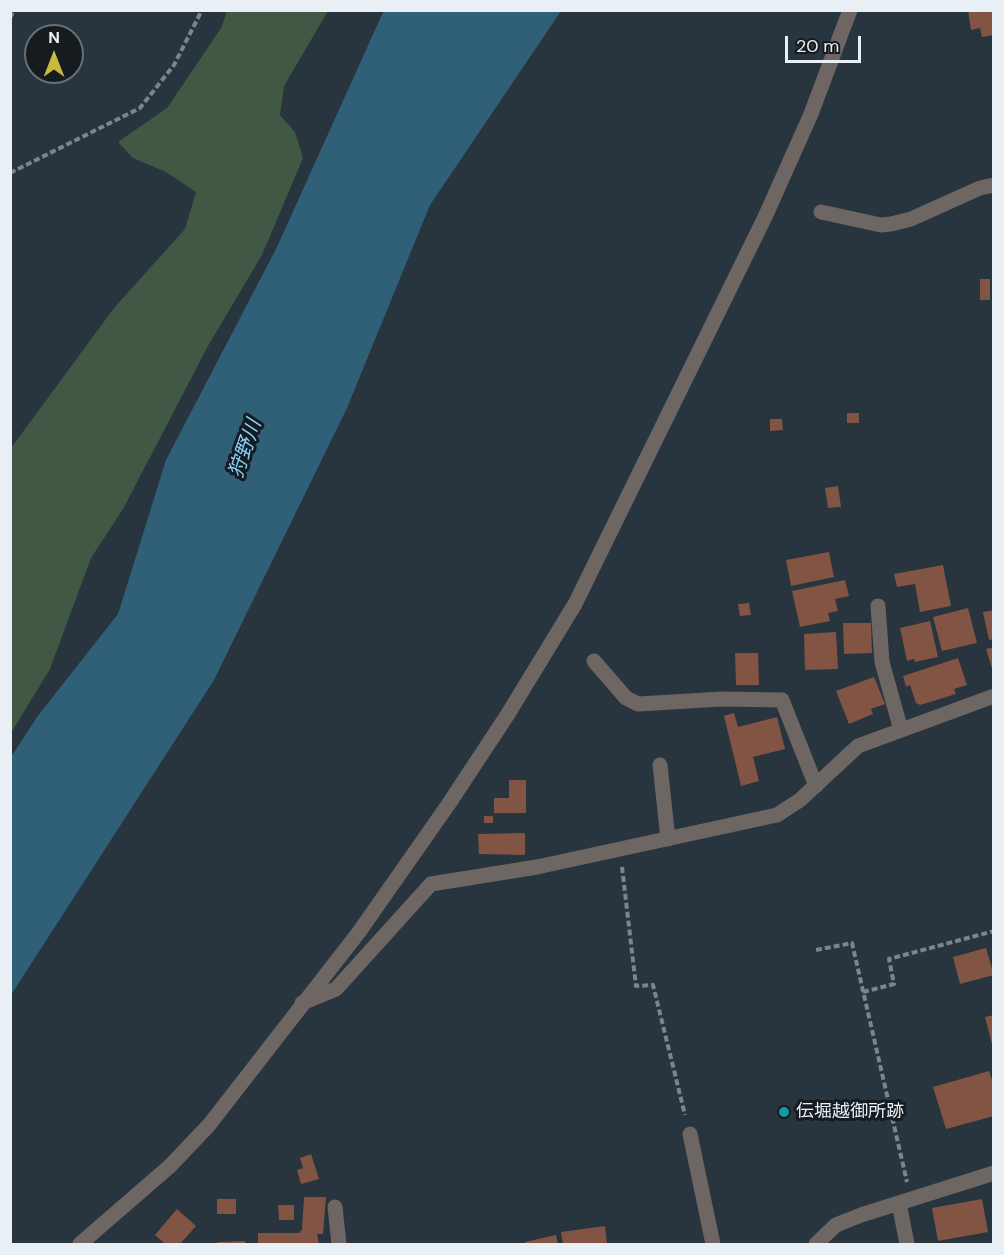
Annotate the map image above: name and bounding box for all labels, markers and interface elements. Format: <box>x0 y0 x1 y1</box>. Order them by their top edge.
north arrow <box>24 24 84 84</box>
scale bar <box>788 24 864 62</box>
text: N <box>48 27 60 48</box>
text: 20 m <box>796 34 839 58</box>
water label: 狩野川 <box>225 417 267 481</box>
place label: 伝堀越御所跡 <box>796 1101 904 1123</box>
marker: 伝堀越御所跡 <box>777 1105 791 1119</box>

